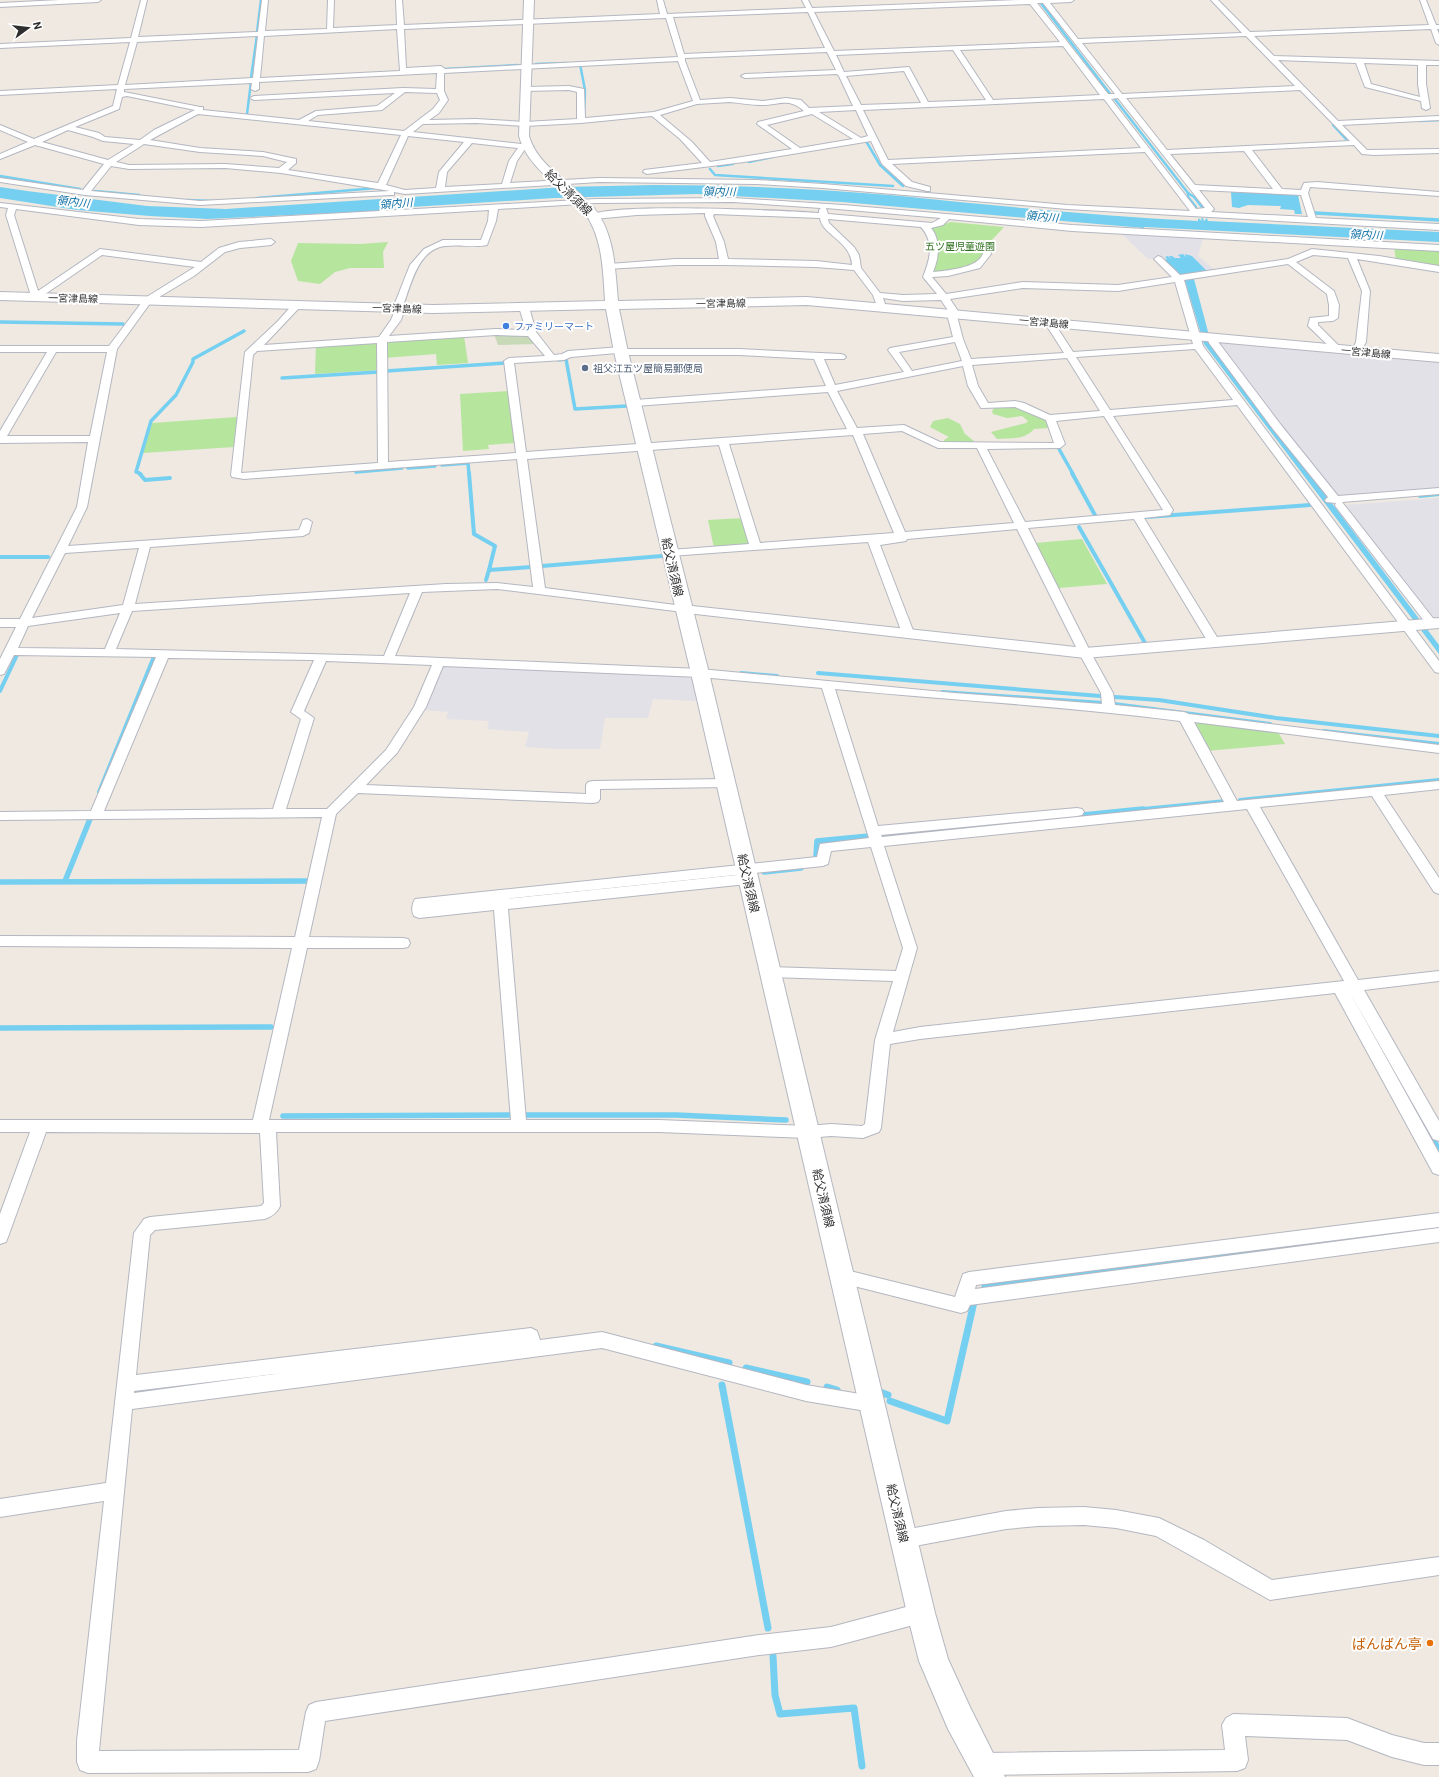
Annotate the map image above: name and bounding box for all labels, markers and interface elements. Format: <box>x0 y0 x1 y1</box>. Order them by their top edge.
north arrow <box>8 8 48 48</box>
text: N <box>31 20 45 31</box>
street label: 給父清須線 <box>543 166 595 218</box>
water label: 領内川 <box>702 184 737 198</box>
water label: 領内川 <box>56 193 91 210</box>
water label: 領内川 <box>379 195 414 211</box>
water label: 領内川 <box>1025 208 1060 224</box>
water label: 領内川 <box>1349 227 1384 241</box>
park label: 五ツ屋児童遊園 <box>925 240 995 252</box>
street label: 一宮津島線 <box>48 292 98 304</box>
street label: 一宮津島線 <box>696 297 746 309</box>
street label: 一宮津島線 <box>372 301 422 315</box>
street label: 一宮津島線 <box>1019 314 1069 330</box>
place label: ファミリーマート <box>514 320 594 332</box>
marker: ファミリーマート <box>501 321 511 331</box>
street label: 一宮津島線 <box>1341 344 1391 360</box>
place label: 祖父江五ツ屋簡易郵便局 <box>593 362 703 374</box>
marker: 祖父江五ツ屋簡易郵便局 <box>580 363 590 373</box>
street label: 給父清須線 <box>659 536 687 598</box>
street label: 給父清須線 <box>735 852 763 914</box>
street label: 給父清須線 <box>810 1167 838 1229</box>
street label: 給父清須線 <box>884 1482 912 1544</box>
place label: ばんばん亭 <box>1352 1635 1422 1652</box>
marker: ばんばん亭 <box>1425 1638 1435 1648</box>

